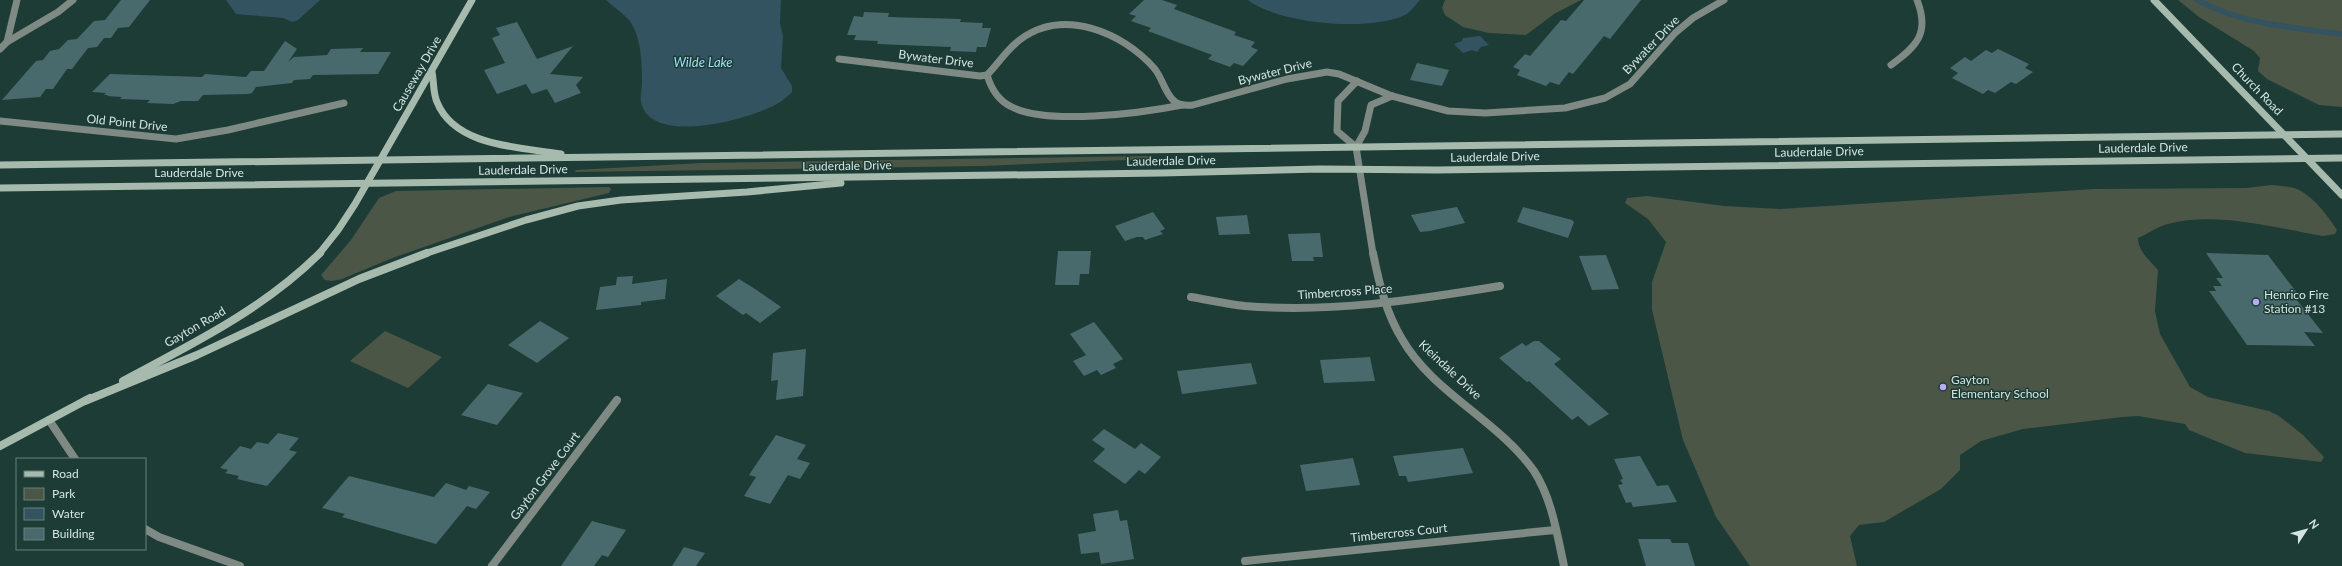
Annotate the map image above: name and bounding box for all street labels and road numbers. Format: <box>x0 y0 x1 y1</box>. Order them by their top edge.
street label: Bywater Drive <box>1619 12 1682 77</box>
street label: Causeway Drive <box>389 33 444 114</box>
street label: Bywater Drive <box>898 46 974 71</box>
street label: Bywater Drive <box>1236 55 1313 88</box>
street label: Church Road <box>2228 59 2286 118</box>
street label: Old Point Drive <box>86 111 168 134</box>
street label: Lauderdale Drive <box>2098 139 2188 156</box>
street label: Lauderdale Drive <box>1774 143 1864 160</box>
street label: Lauderdale Drive <box>1450 148 1540 165</box>
street label: Lauderdale Drive <box>1126 152 1216 169</box>
street label: Lauderdale Drive <box>802 157 892 174</box>
street label: Lauderdale Drive <box>478 161 568 178</box>
street label: Lauderdale Drive <box>154 165 244 180</box>
street label: Timbercross Place <box>1297 281 1393 302</box>
street label: Gayton Road <box>161 303 228 350</box>
street label: Kleindale Drive <box>1416 337 1485 402</box>
street label: Gayton Grove Court <box>507 428 583 523</box>
street label: Timbercross Court <box>1350 520 1449 545</box>

